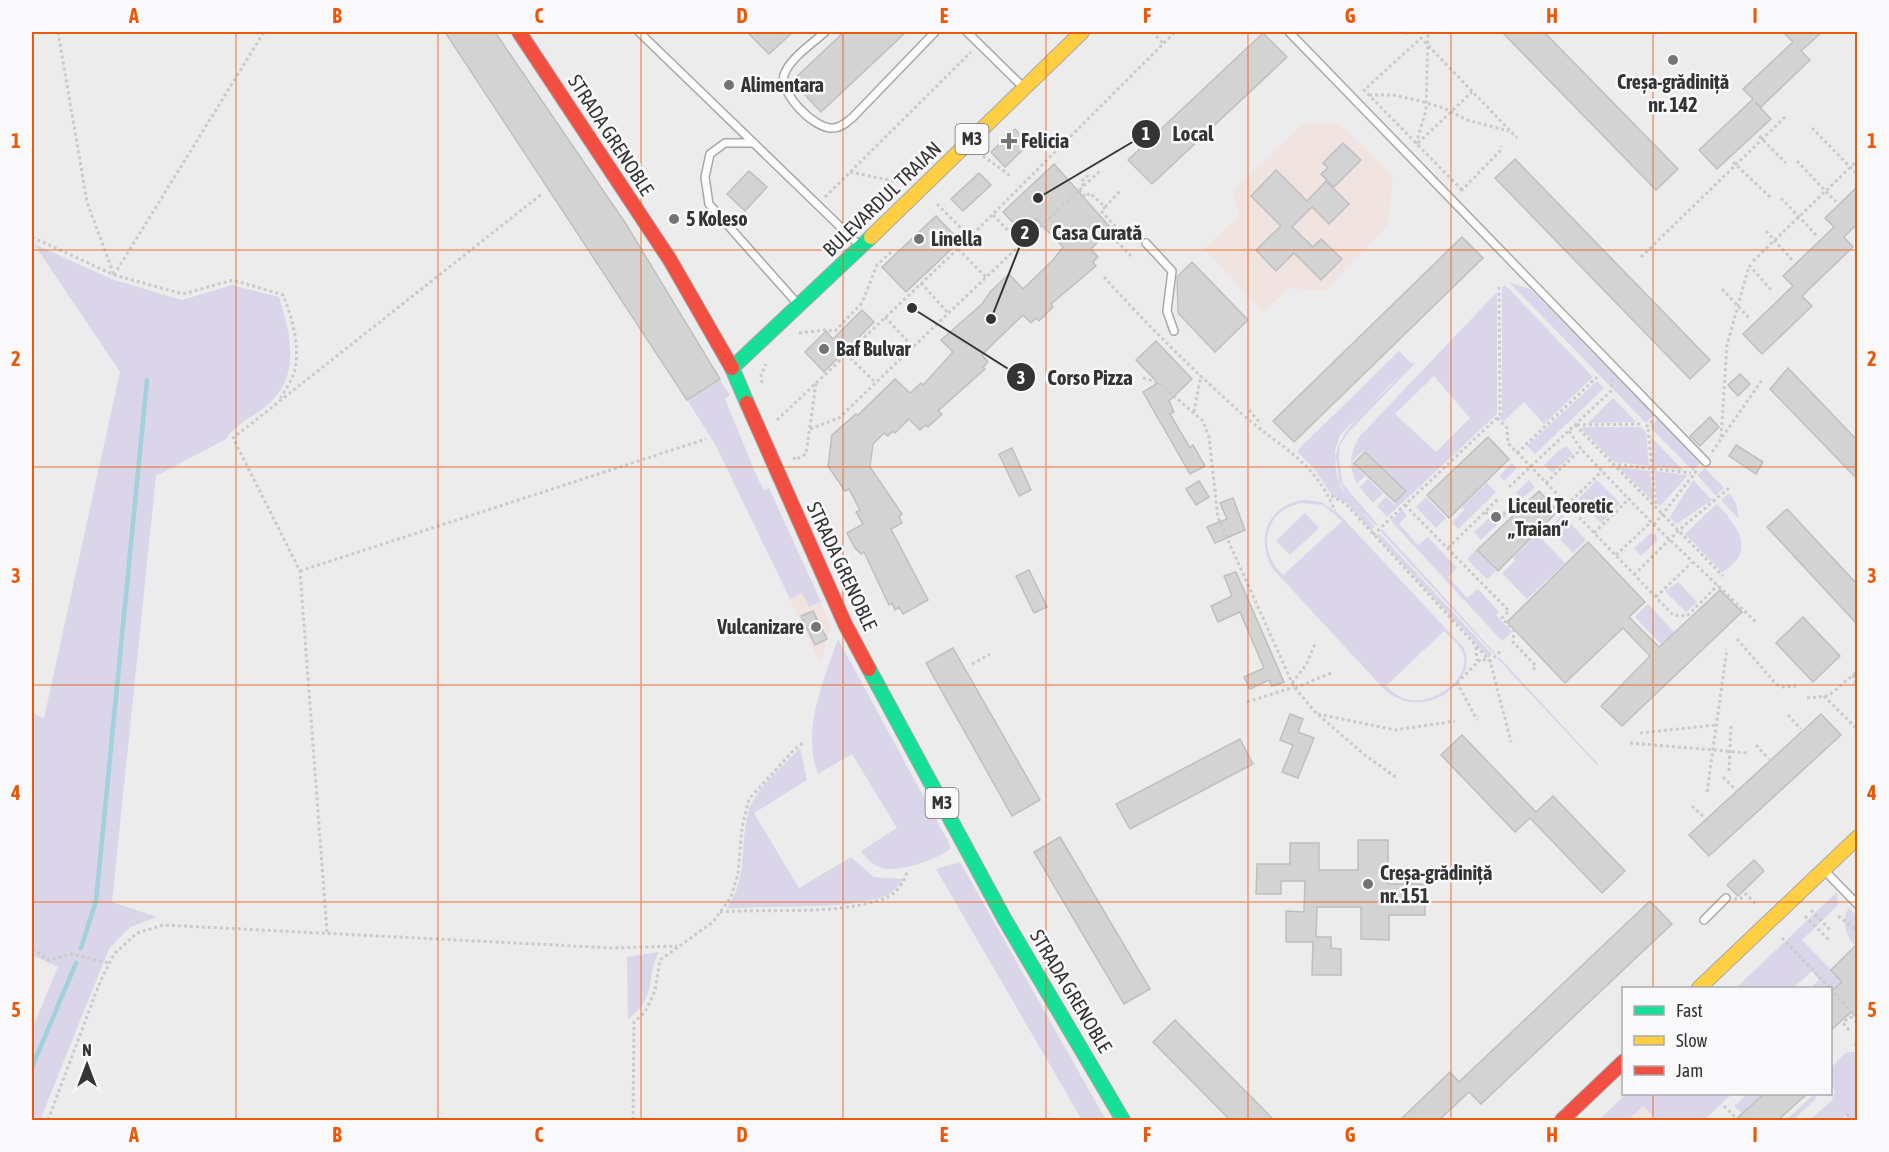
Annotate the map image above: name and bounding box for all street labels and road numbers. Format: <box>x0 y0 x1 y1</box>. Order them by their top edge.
street label: STRADA GRENOBLE <box>564 70 659 200</box>
road number: M3 <box>956 124 988 154</box>
street label: BULEVARDUL TRAIAN <box>818 136 946 261</box>
street label: STRADA GRENOBLE <box>803 498 882 634</box>
road number: M3 <box>926 788 958 818</box>
street label: STRADA GRENOBLE <box>1026 925 1117 1057</box>

